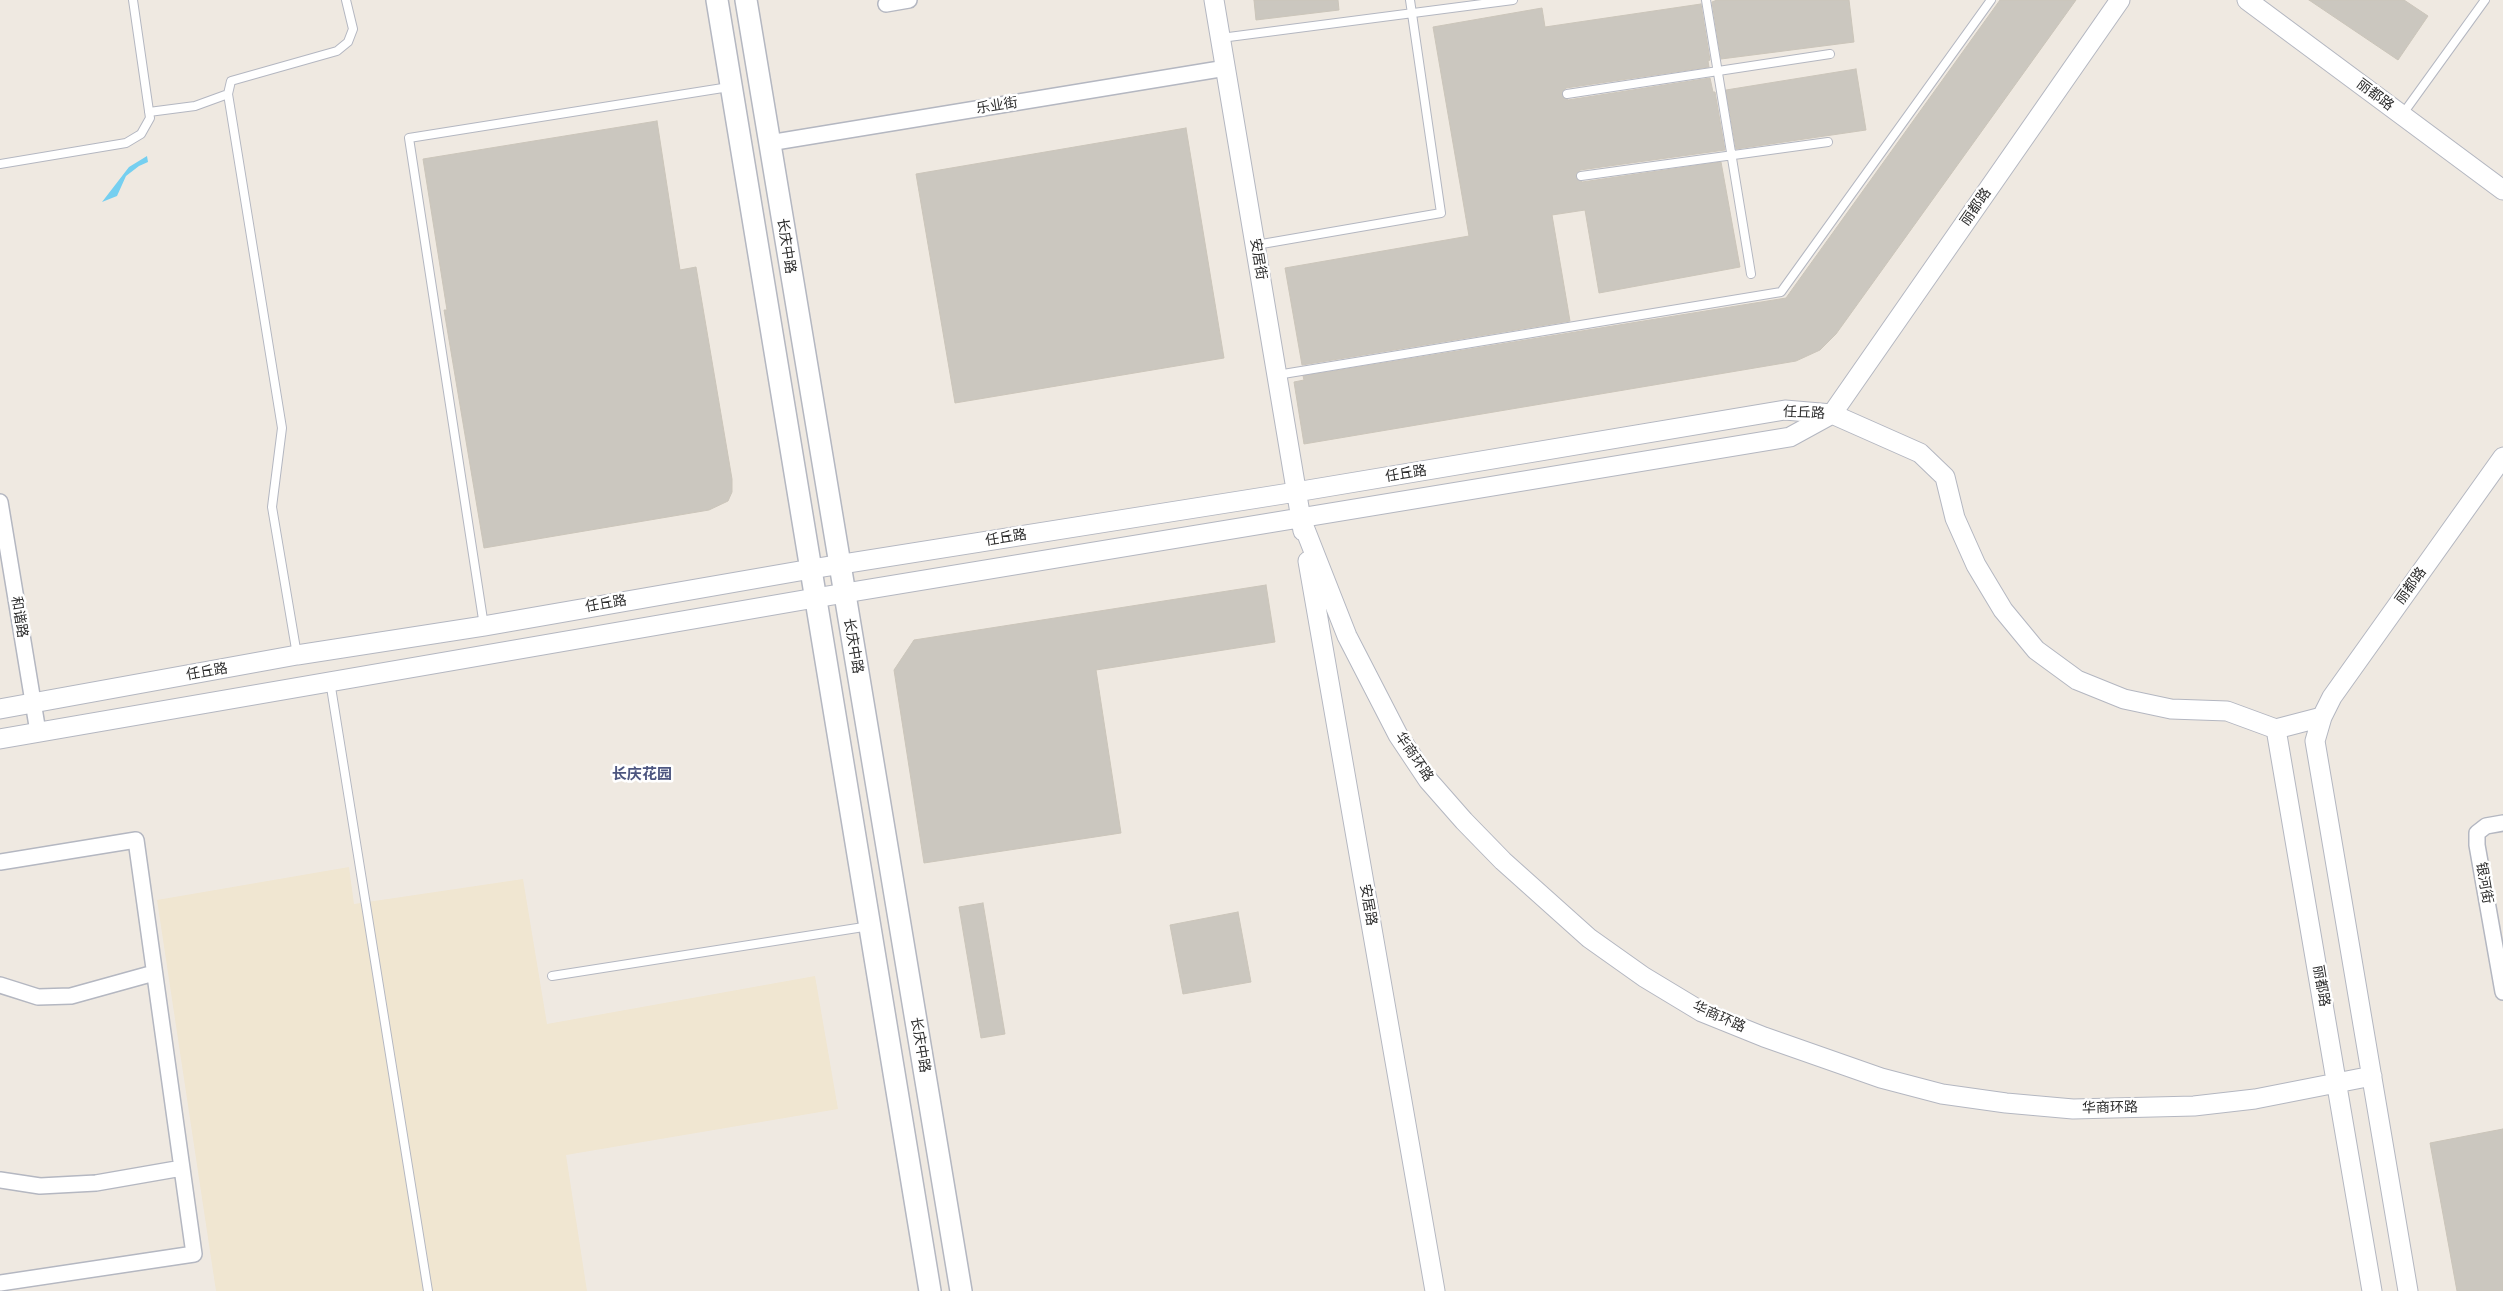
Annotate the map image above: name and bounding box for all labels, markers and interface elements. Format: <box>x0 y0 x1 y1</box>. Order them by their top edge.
street label: 丽都路 <box>2353 76 2397 114</box>
street label: 乐业街 <box>975 94 1019 118</box>
street label: 丽都路 <box>1957 185 1995 229</box>
street label: 长庆中路 <box>773 217 799 275</box>
street label: 安居街 <box>1246 237 1270 281</box>
street label: 任丘路 <box>1783 404 1825 422</box>
street label: 任丘路 <box>1384 462 1428 486</box>
street label: 任丘路 <box>984 526 1028 550</box>
street label: 丽都路 <box>2392 564 2430 608</box>
street label: 任丘路 <box>584 592 628 616</box>
street label: 和谐路 <box>7 595 31 639</box>
street label: 长庆中路 <box>840 617 866 675</box>
street label: 任丘路 <box>185 660 229 684</box>
street label: 华商环路 <box>1391 729 1437 785</box>
district label: 长庆花园 <box>612 766 672 784</box>
street label: 银河街 <box>2472 861 2496 905</box>
street label: 安居路 <box>1356 883 1380 927</box>
street label: 丽都路 <box>2309 964 2333 1008</box>
street label: 华商环路 <box>1690 998 1748 1036</box>
street label: 长庆中路 <box>907 1016 933 1074</box>
street label: 华商环路 <box>2082 1099 2138 1117</box>

